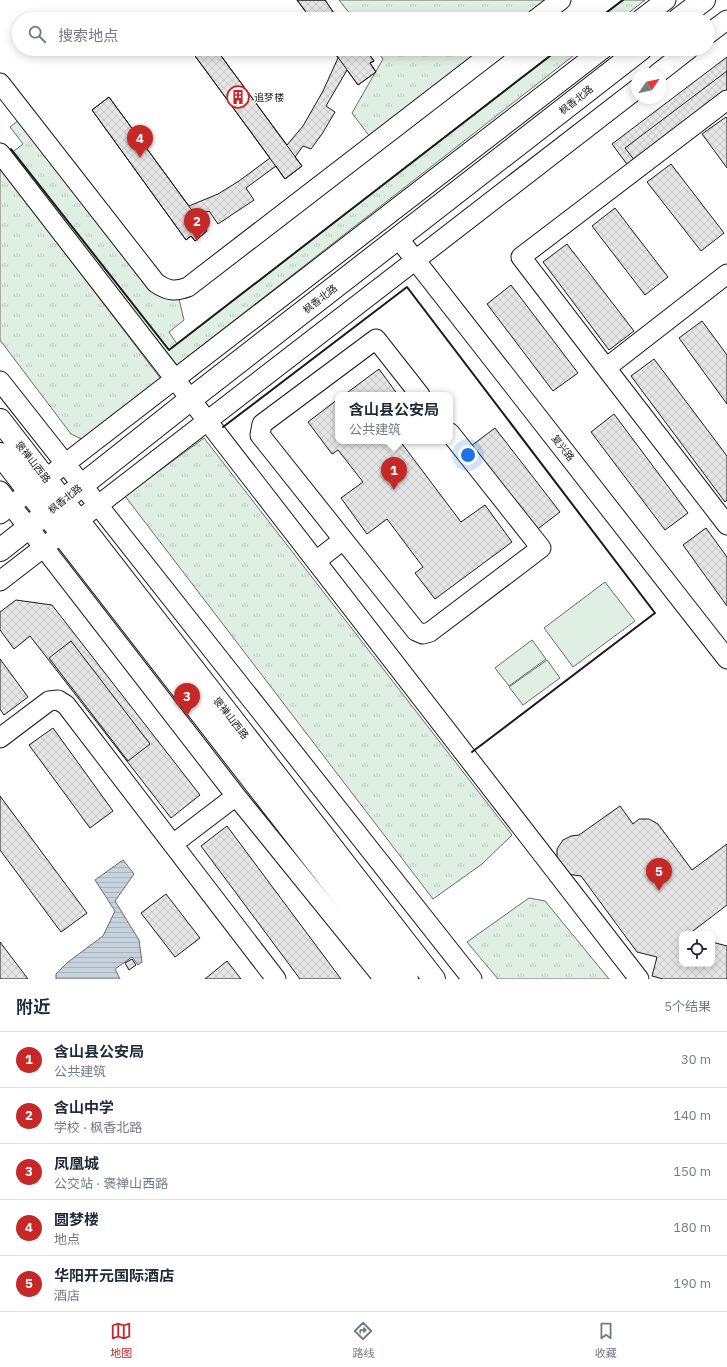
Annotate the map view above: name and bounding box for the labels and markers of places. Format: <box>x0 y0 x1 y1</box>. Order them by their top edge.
building icon: 追梦楼 <box>225 84 251 110</box>
place label: 追梦楼 <box>254 91 284 104</box>
pin: 4 <box>127 125 153 158</box>
pin: 2 <box>184 208 210 241</box>
pin: 1 <box>381 457 407 490</box>
pin: 3 <box>174 683 200 716</box>
pin: 5 <box>646 858 672 891</box>

